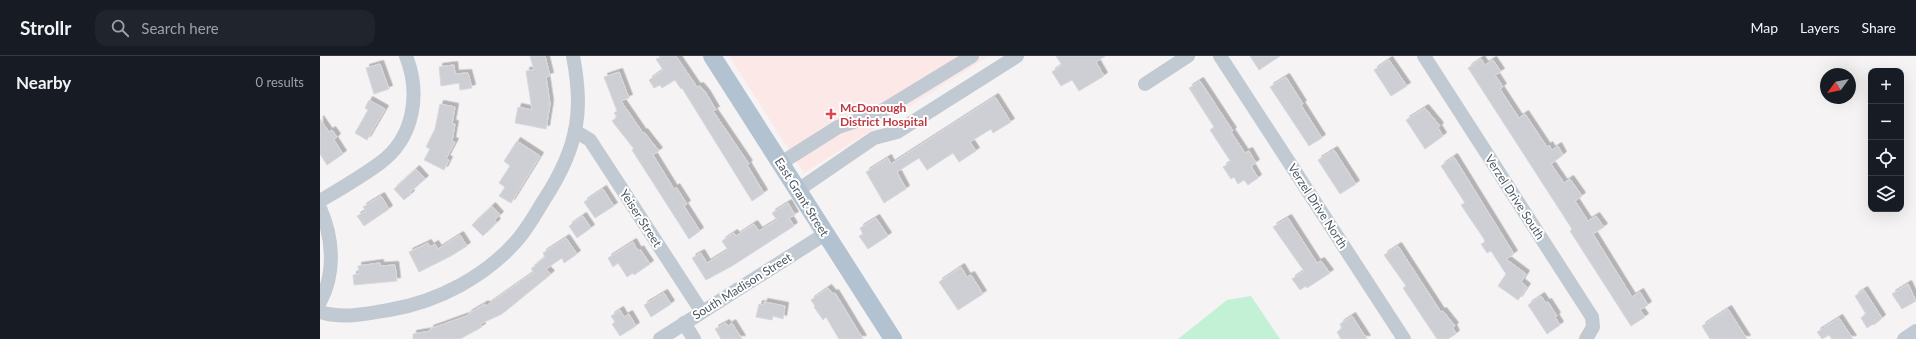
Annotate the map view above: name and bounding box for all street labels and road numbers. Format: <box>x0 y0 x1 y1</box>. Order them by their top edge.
street label: Verzel Drive South <box>1482 152 1548 242</box>
street label: East Grant Street <box>772 155 833 240</box>
street label: Verzel Drive North <box>1285 161 1351 251</box>
street label: Yeiser Street <box>617 186 666 250</box>
street label: South Madison Street <box>690 249 795 323</box>

